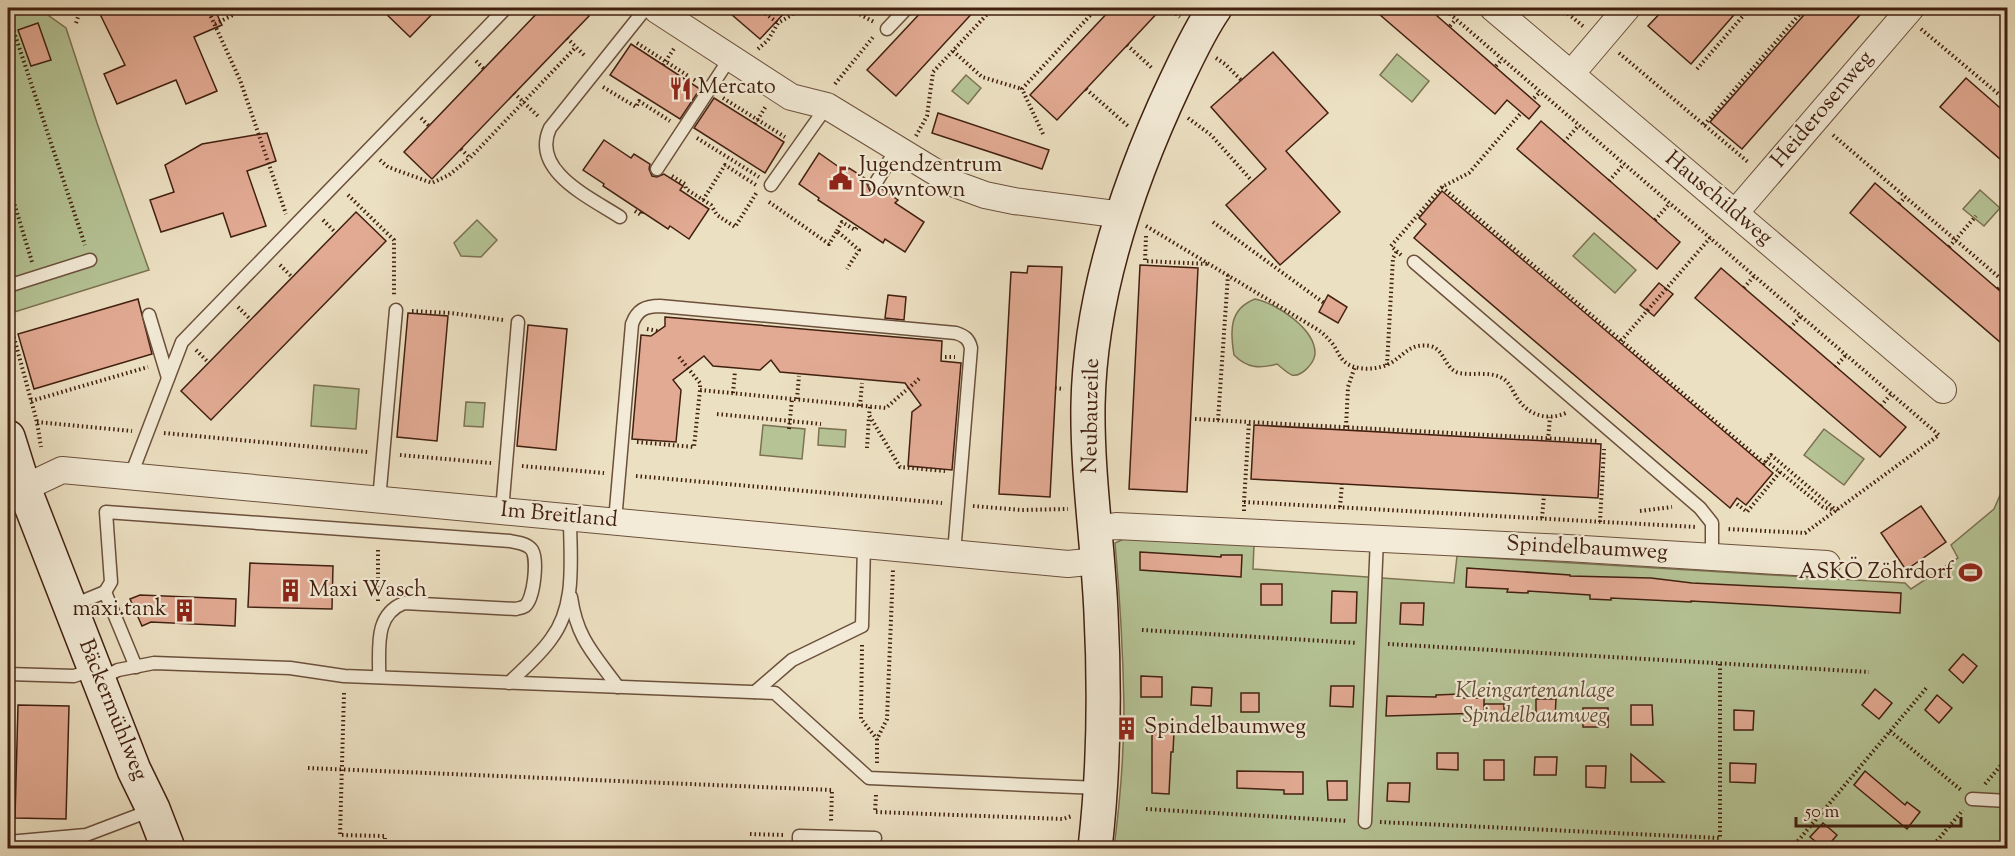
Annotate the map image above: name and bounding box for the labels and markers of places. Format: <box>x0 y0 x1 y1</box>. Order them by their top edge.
place label: Mercato <box>698 72 776 104</box>
restaurant icon: Mercato <box>667 75 693 101</box>
place label: Jugendzentrum Downtown <box>858 150 1002 207</box>
public building icon: Jugendzentrum Downtown <box>828 166 854 192</box>
place label: ASKÖ Zöhrdorf <box>1799 556 1954 589</box>
sports icon: ASKÖ Zöhrdorf <box>1958 560 1984 586</box>
place label: Maxi Wasch <box>309 575 427 607</box>
building icon: Maxi Wasch <box>278 578 304 604</box>
place label: maxi.tank <box>72 594 167 626</box>
building icon: maxi.tank <box>172 597 198 623</box>
place label: Spindelbaumweg <box>1144 712 1306 744</box>
building icon: Spindelbaumweg <box>1113 715 1139 741</box>

